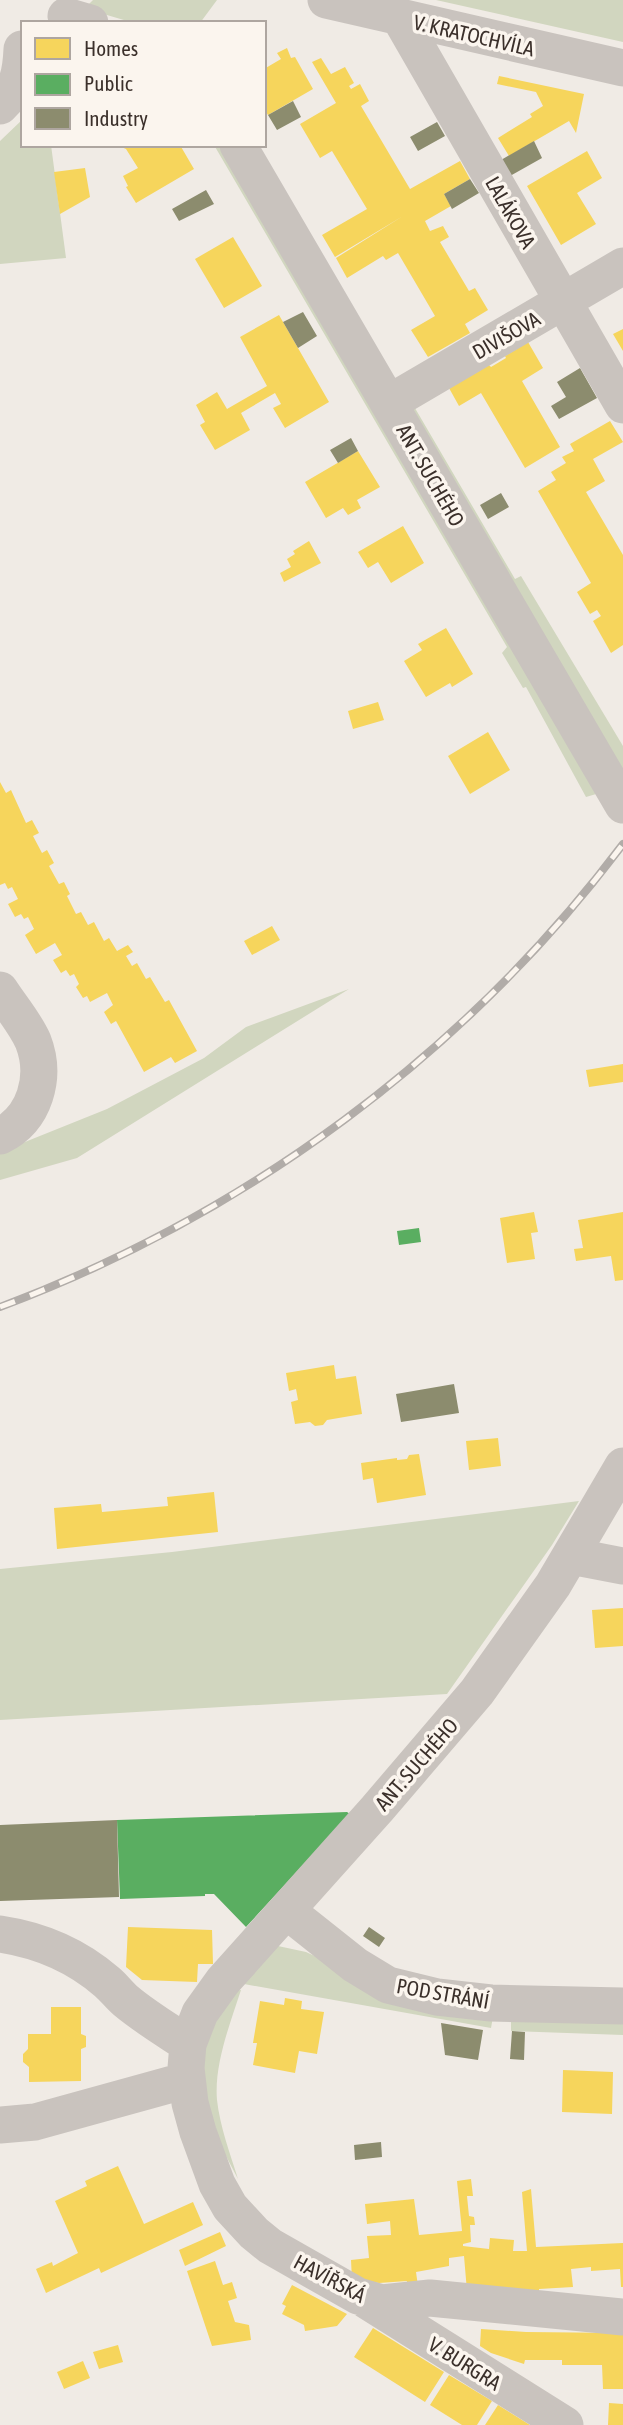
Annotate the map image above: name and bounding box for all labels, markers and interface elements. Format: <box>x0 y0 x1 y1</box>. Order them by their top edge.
street label: V. KRATOCHVÍLA <box>411 9 537 61</box>
legend <box>21 21 266 147</box>
text: Homes <box>84 36 138 60</box>
text: Public <box>84 71 133 95</box>
text: Industry <box>84 106 148 130</box>
street label: LALÁKOVA <box>481 172 541 253</box>
street label: DIVIŠOVA <box>468 306 545 364</box>
street label: ANT. SUCHÉHO <box>392 420 470 530</box>
street label: ANT. SUCHÉHO <box>370 1713 462 1815</box>
street label: POD STRÁNÍ <box>395 1973 491 2013</box>
street label: HAVÍŘSKÁ <box>290 2249 371 2307</box>
street label: V. BURGRA <box>424 2331 506 2395</box>

